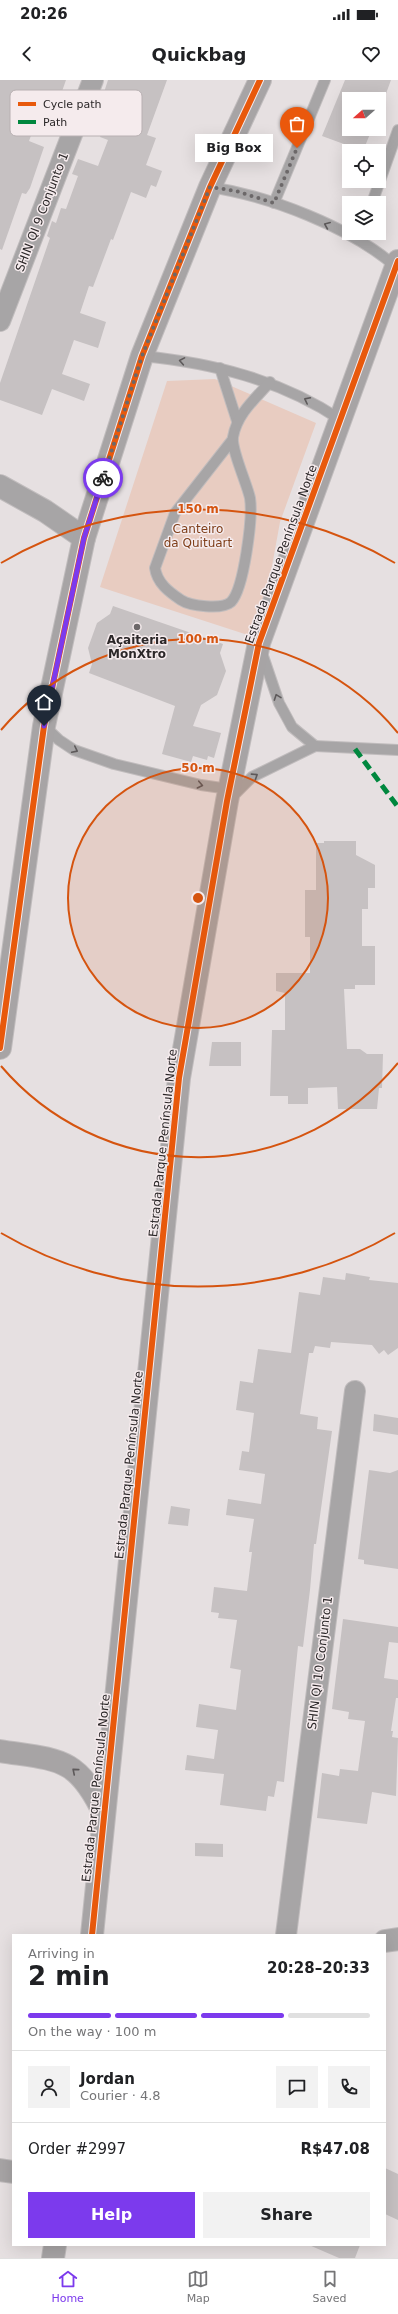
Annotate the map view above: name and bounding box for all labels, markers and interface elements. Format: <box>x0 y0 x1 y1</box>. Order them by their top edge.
text: 20:26 <box>20 5 68 23</box>
icon: back <box>16 43 38 65</box>
icon: heart <box>360 43 382 65</box>
text: Quickbag <box>152 44 246 65</box>
legend <box>10 90 142 136</box>
north arrow <box>342 92 386 136</box>
map controls <box>342 92 386 240</box>
text: Cycle path <box>43 98 102 111</box>
pin <box>280 107 314 148</box>
icon: bag <box>286 113 308 135</box>
text: Path <box>43 116 67 129</box>
callout: Big Box <box>195 134 273 162</box>
text: Big Box <box>206 140 262 155</box>
button: locate <box>342 144 386 188</box>
street label: SHIN QI 9 Conjunto 1 <box>13 150 71 274</box>
button: layers <box>342 196 386 240</box>
one-way arrow <box>324 222 332 230</box>
one-way arrow <box>179 357 185 365</box>
one-way arrow <box>304 397 312 405</box>
courier <box>83 458 123 498</box>
street label: Estrada Parque Península Norte <box>242 463 320 645</box>
icon: bike <box>92 467 114 489</box>
text: 150 m <box>177 502 219 516</box>
park label: Canteiro da Quituart <box>164 522 233 550</box>
marker: Açaiteria MonXtro <box>132 622 142 632</box>
text: 100 m <box>177 632 219 646</box>
place label: Açaiteria MonXtro <box>107 633 167 661</box>
pin <box>27 685 61 726</box>
icon: home <box>33 691 55 713</box>
one-way arrow <box>274 694 282 701</box>
one-way arrow <box>70 745 78 753</box>
text: 50 m <box>181 761 215 775</box>
one-way arrow <box>251 773 258 781</box>
one-way arrow <box>196 780 203 788</box>
centre of rings <box>191 891 205 905</box>
street label: Estrada Parque Península Norte <box>146 1048 180 1238</box>
street label: Estrada Parque Península Norte <box>112 1370 146 1560</box>
street label: SHIN QI 10 Conjunto 1 <box>305 1596 335 1730</box>
street label: Estrada Parque Península Norte <box>79 1693 113 1883</box>
one-way arrow <box>72 1769 79 1776</box>
text: Arriving in <box>28 1946 95 1961</box>
text: 20:28–20:33 <box>267 1959 370 1977</box>
text: 2 min <box>28 1961 110 1991</box>
text: On the way · 100 m <box>28 2024 156 2039</box>
button: person <box>28 2066 70 2108</box>
button: chat <box>276 2066 318 2108</box>
button: phone <box>328 2066 370 2108</box>
text: Jordan <box>80 2070 135 2088</box>
text: Courier · 4.8 <box>80 2088 161 2103</box>
text: Order #2997 <box>28 2140 126 2158</box>
text: R$47.08 <box>301 2140 370 2158</box>
button: Help <box>28 2192 195 2238</box>
button: Share <box>203 2192 370 2238</box>
tab: Home <box>51 2268 84 2305</box>
tab: Map <box>187 2268 210 2305</box>
tab: Saved <box>313 2268 347 2305</box>

